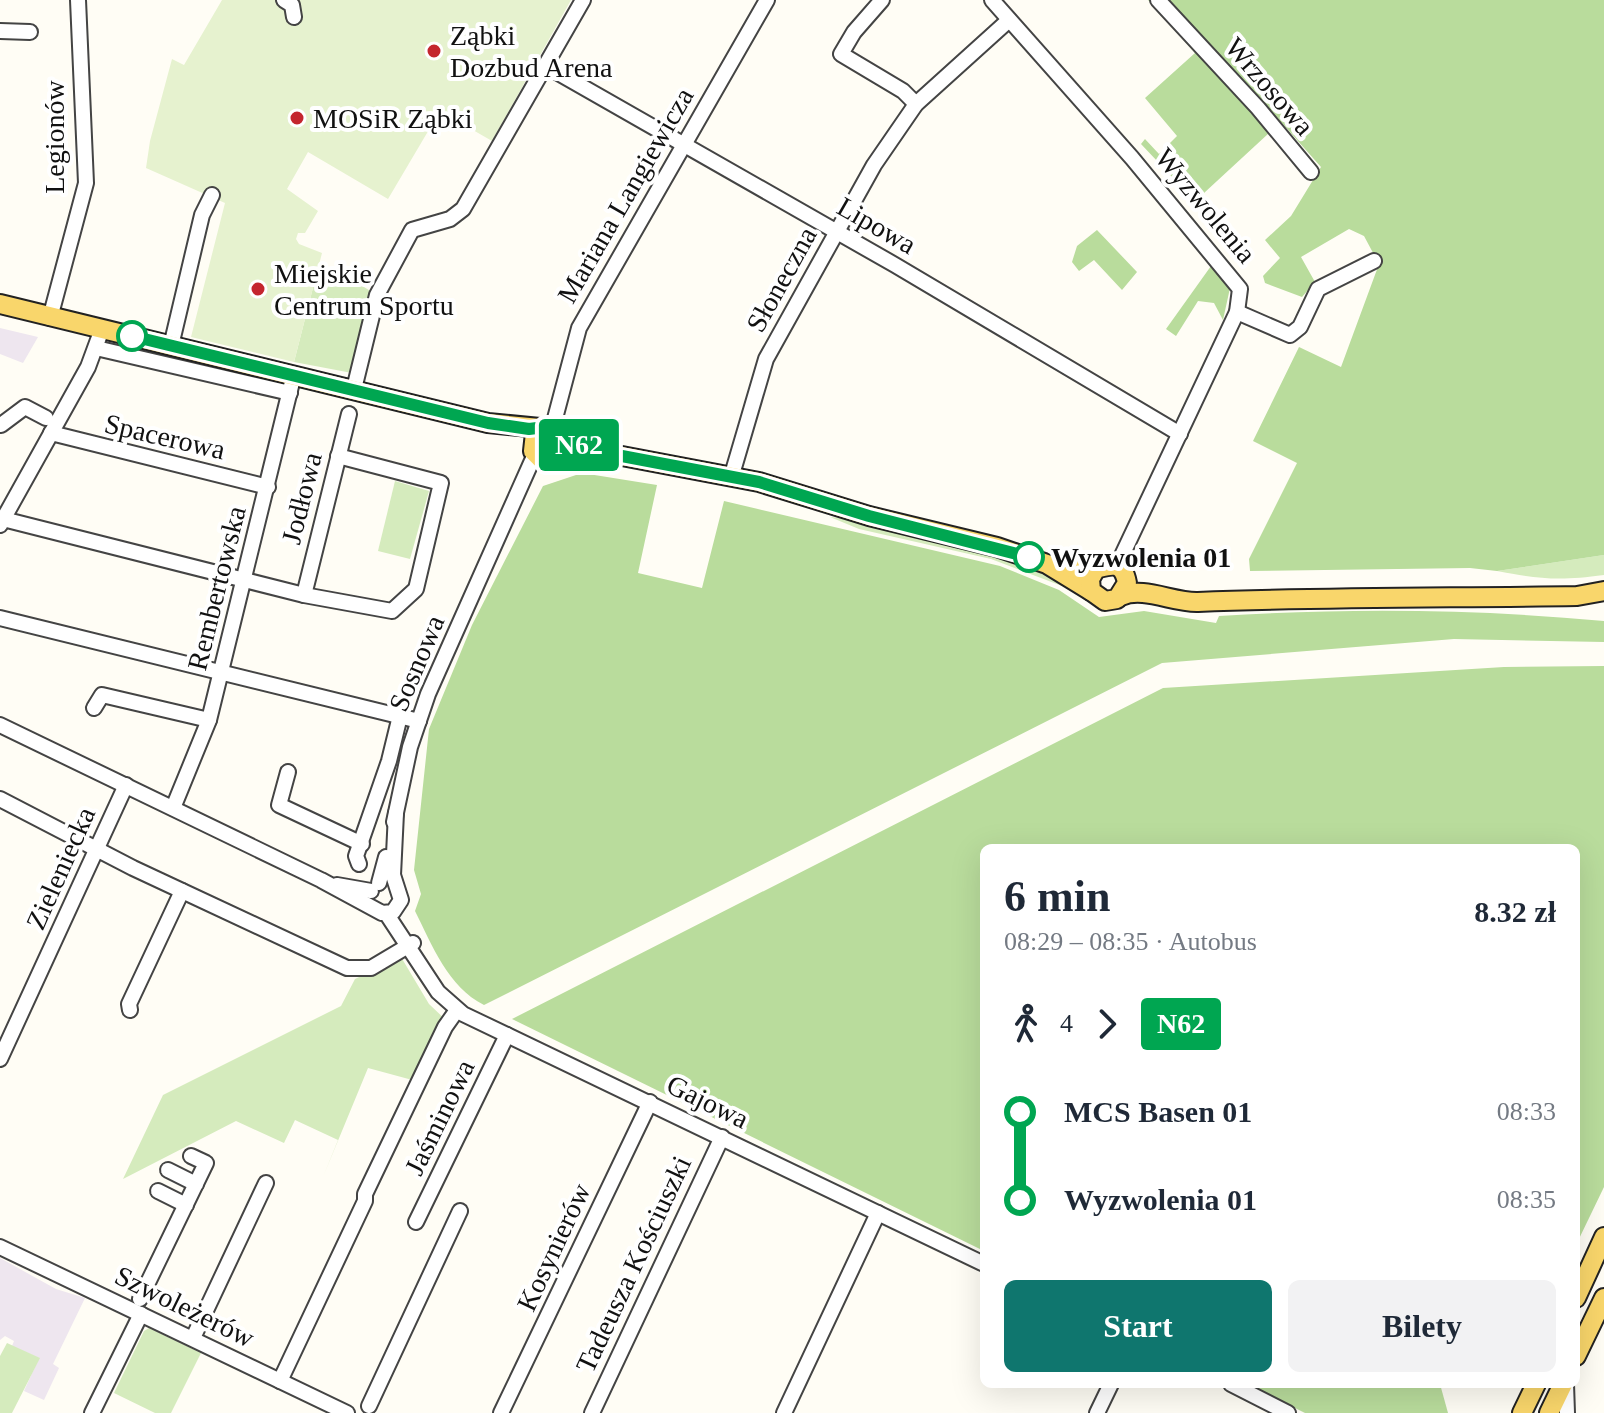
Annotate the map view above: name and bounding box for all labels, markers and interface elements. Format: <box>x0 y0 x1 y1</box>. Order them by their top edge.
place label: Ząbki Dozbud Arena <box>450 20 613 83</box>
street label: Wrzosowa <box>1219 31 1321 142</box>
marker: Ząbki Dozbud Arena <box>425 42 443 60</box>
street label: Legionów <box>39 79 70 194</box>
street label: Mariana Langiewicza <box>551 82 700 308</box>
place label: MOSiR Ząbki <box>313 103 473 134</box>
marker: MOSiR Ząbki <box>288 109 306 127</box>
street label: Wyzwolenia <box>1149 142 1263 269</box>
street label: Lipowa <box>832 191 922 261</box>
street label: Słoneczna <box>740 221 823 337</box>
place label: Miejskie Centrum Sportu <box>274 258 454 321</box>
marker: Miejskie Centrum Sportu <box>249 280 267 298</box>
unlabelled marker <box>117 321 147 351</box>
street label: Spacerowa <box>102 408 229 466</box>
line badge: N62 <box>533 419 625 471</box>
text: N62 <box>555 429 603 460</box>
street label: Jodłowa <box>275 449 328 547</box>
street label: Rembertowska <box>181 502 252 673</box>
marker: Wyzwolenia 01 <box>1014 542 1044 572</box>
place label: Wyzwolenia 01 <box>1051 542 1231 573</box>
street label: Sosnowa <box>382 610 451 716</box>
street label: Zieleniecka <box>20 802 101 934</box>
text: 6 min <box>1004 872 1110 921</box>
text: 8.32 zł <box>1474 895 1556 928</box>
text: 08:29 – 08:35 · Autobus <box>1004 927 1257 956</box>
icon: walk <box>1004 1002 1048 1046</box>
icon: forward <box>1085 1002 1129 1046</box>
text: N62 <box>1157 1008 1205 1039</box>
text: 4 <box>1060 1009 1073 1038</box>
street label: Jaśminowa <box>398 1054 481 1180</box>
street label: Gajowa <box>662 1068 754 1135</box>
text: MCS Basen 01 <box>1064 1095 1252 1128</box>
text: 08:33 <box>1497 1097 1556 1126</box>
street label: Tadeusza Kościuszki <box>570 1151 697 1377</box>
street label: Kosynierów <box>510 1178 597 1316</box>
text: Wyzwolenia 01 <box>1064 1183 1257 1216</box>
text: 08:35 <box>1497 1185 1556 1214</box>
street label: Szwoleżerów <box>110 1259 260 1354</box>
button: Start <box>1004 1280 1272 1372</box>
button: Bilety <box>1288 1280 1556 1372</box>

